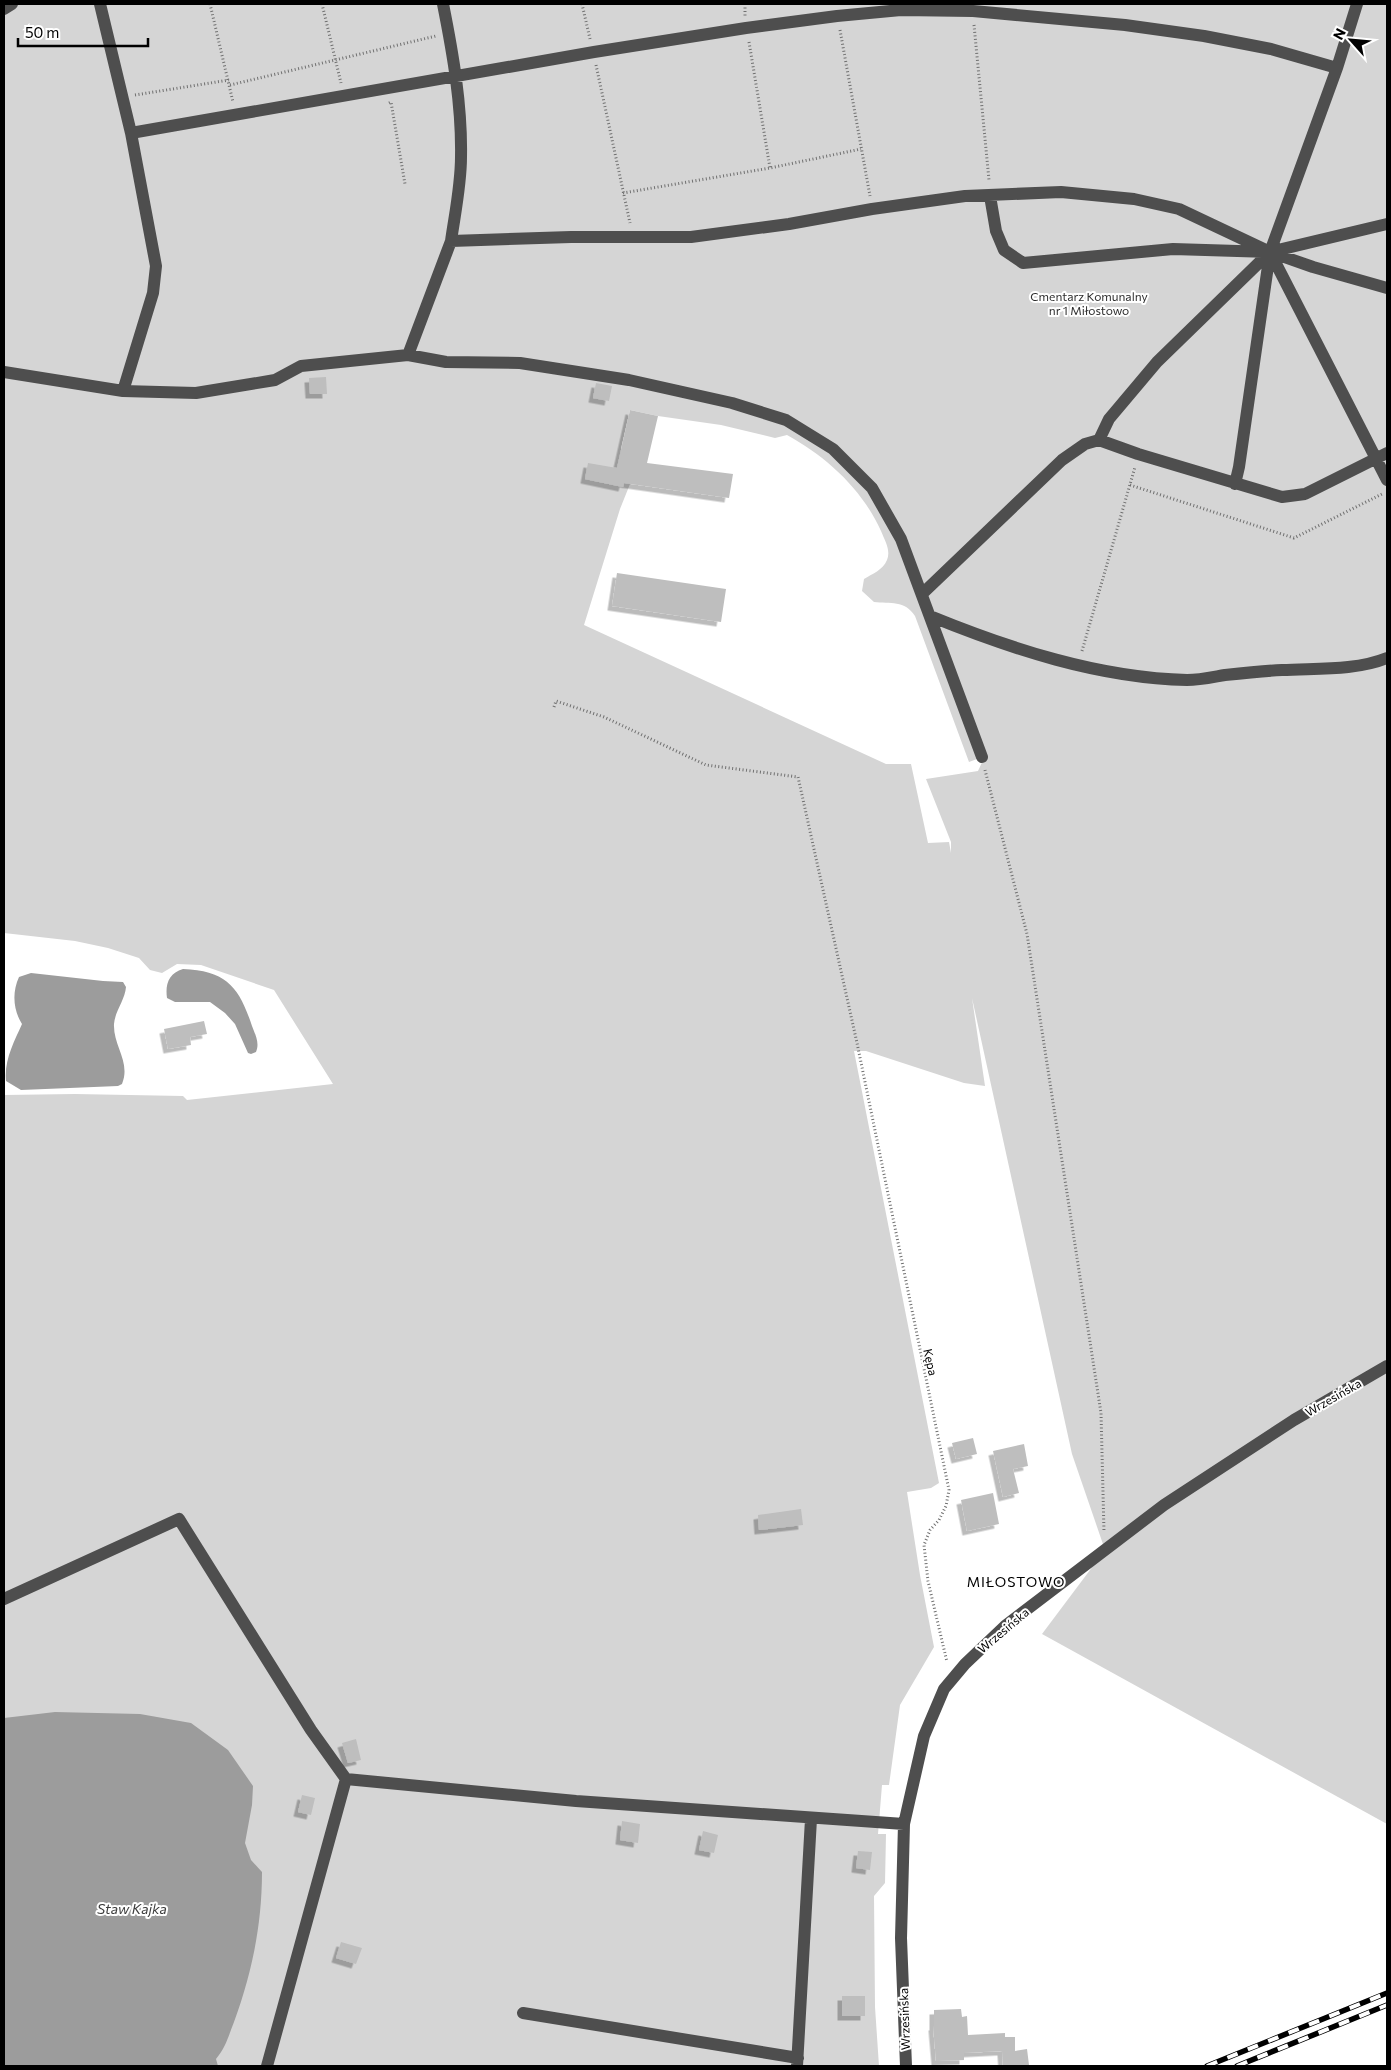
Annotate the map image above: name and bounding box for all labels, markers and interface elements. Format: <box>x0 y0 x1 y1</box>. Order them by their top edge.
scale bar <box>18 15 148 47</box>
north arrow <box>1326 15 1376 65</box>
text: 50 m <box>25 23 59 41</box>
text: N <box>1329 25 1349 42</box>
park label: Cmentarz Komunalny nr 1 Miłostowo <box>1030 289 1148 317</box>
street label: Kępa <box>921 1347 941 1377</box>
street label: Wrzesińska <box>1302 1375 1364 1419</box>
district label: MIŁOSTOWO <box>967 1573 1065 1590</box>
street label: Wrzesińska <box>975 1605 1031 1655</box>
water label: Staw Kajka <box>97 1900 167 1917</box>
street label: Wrzesińska <box>896 1988 912 2050</box>

